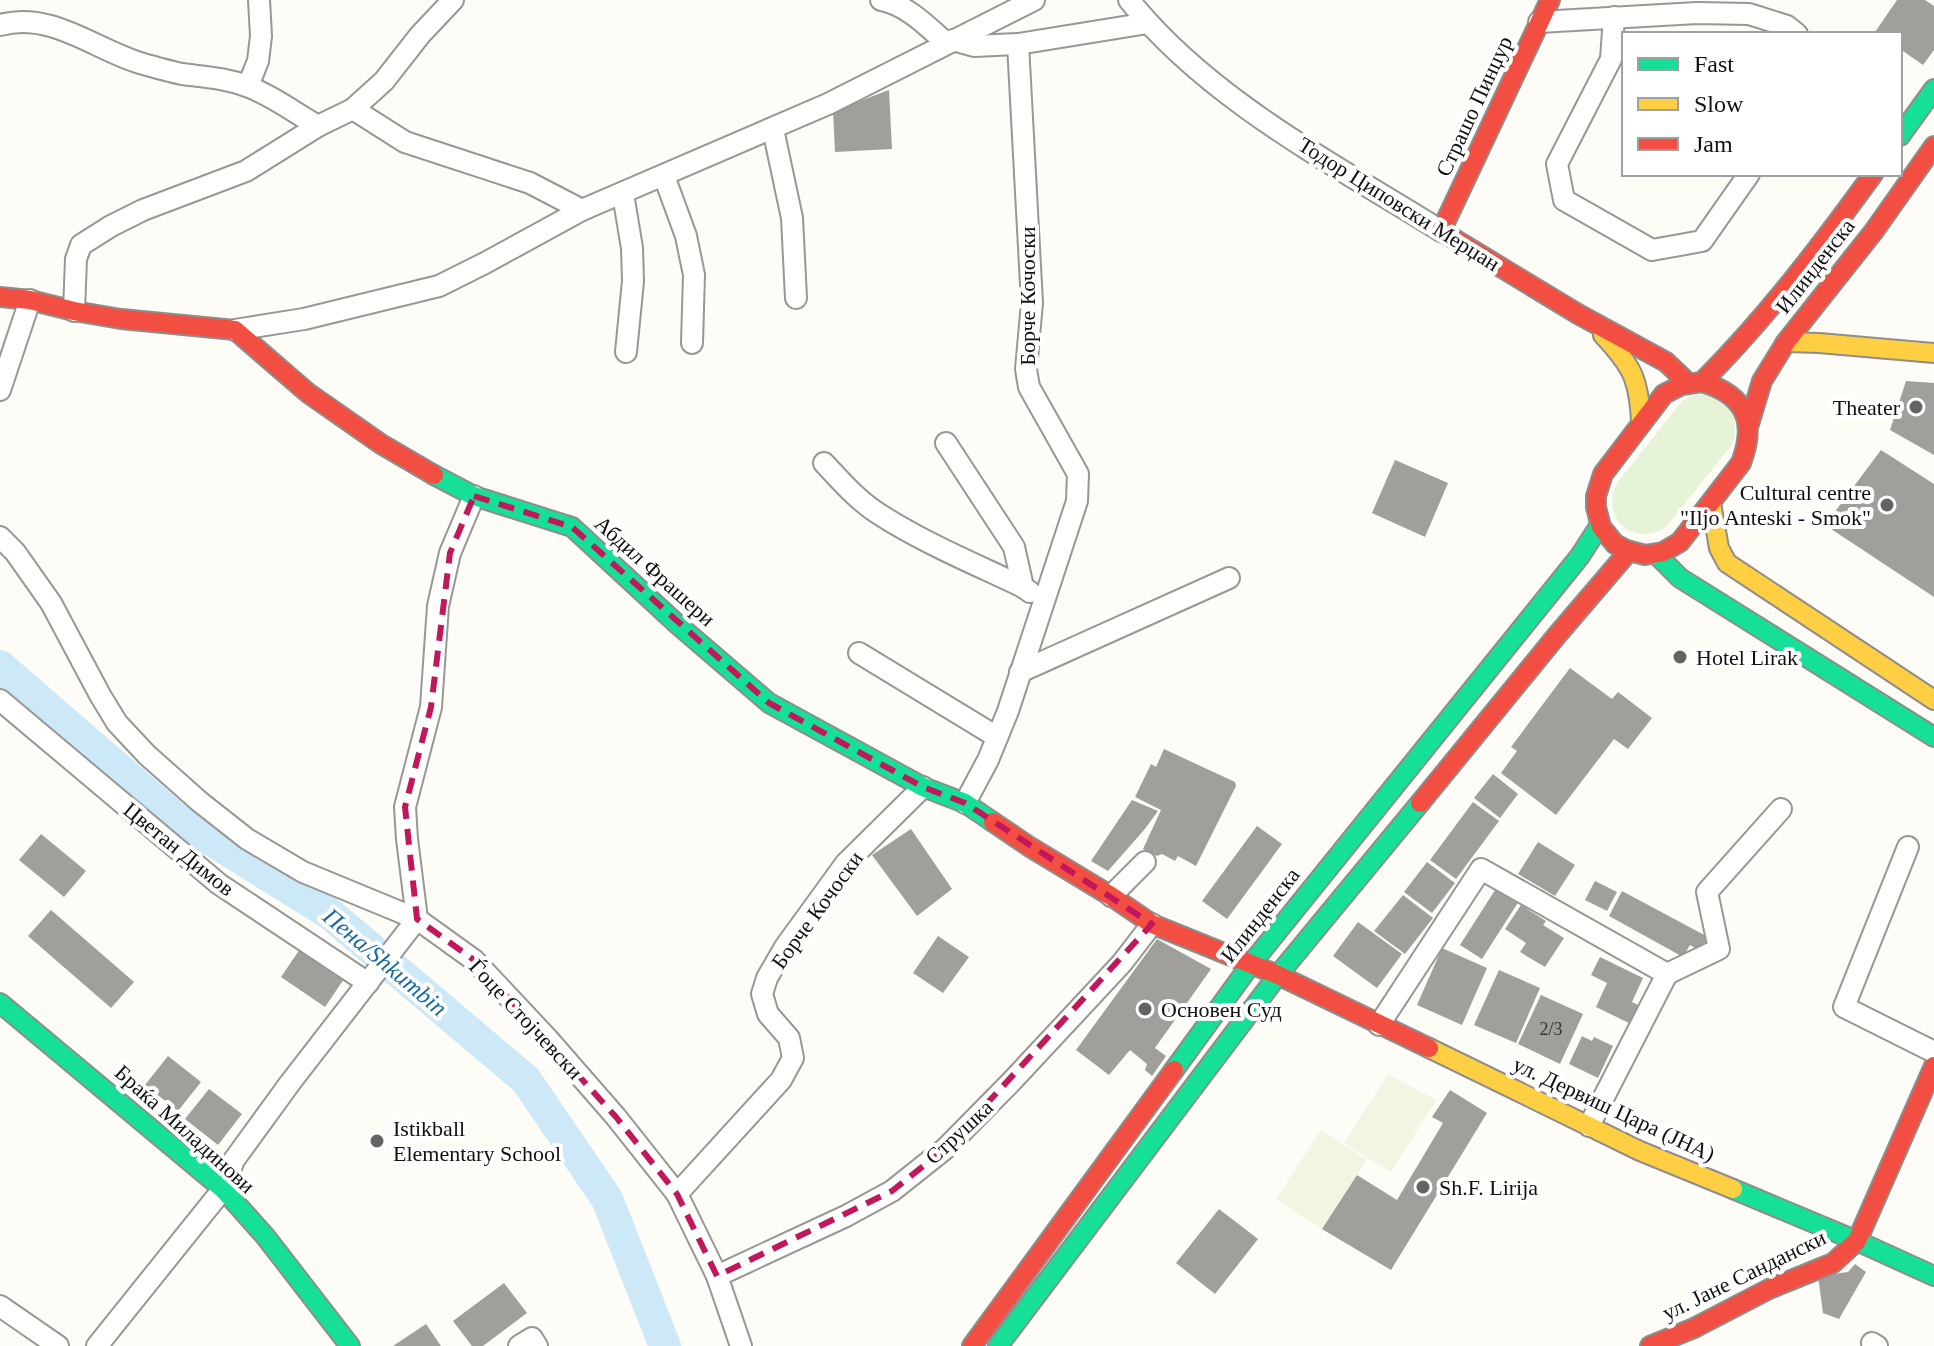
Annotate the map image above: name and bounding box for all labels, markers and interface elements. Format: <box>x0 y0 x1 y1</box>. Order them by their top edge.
street label: Страшо Пинџур <box>1431 32 1517 180</box>
legend <box>1622 32 1902 176</box>
text: Fast <box>1694 51 1734 77</box>
text: Slow <box>1694 91 1744 117</box>
text: Jam <box>1694 131 1733 157</box>
street label: Тодор Циповски Мерџан <box>1294 132 1504 276</box>
street label: Илинденска <box>1770 214 1860 318</box>
street label: Борче Кочоски <box>1015 226 1040 366</box>
place label: Theater <box>1833 395 1901 420</box>
marker: Theater <box>1907 398 1925 416</box>
place label: Cultural centre "Iljo Anteski - Smok" <box>1680 480 1871 530</box>
marker: Cultural centre "Iljo Anteski - Smok" <box>1878 496 1896 514</box>
street label: Абдил Фрашери <box>590 511 720 631</box>
place label: Hotel Lirak <box>1696 645 1798 670</box>
marker: Hotel Lirak <box>1671 648 1689 666</box>
street label: Цветан Димов <box>119 797 239 901</box>
street label: Борче Кочоски <box>766 846 868 974</box>
street label: Илинденска <box>1215 863 1305 967</box>
water label: Пена/Shkumbin <box>317 902 452 1021</box>
street label: Ѓоце Стојчевски <box>464 954 588 1084</box>
place label: Основен Суд <box>1161 997 1282 1022</box>
marker: Основен Суд <box>1136 1000 1154 1018</box>
house number: 2/3 <box>1539 1019 1563 1039</box>
street label: ул. Дервиш Цара (ЈНА) <box>1509 1051 1719 1167</box>
street label: Браќа Миладинови <box>110 1060 260 1198</box>
street label: Струшка <box>920 1094 998 1169</box>
place label: Istikball Elementary School <box>393 1116 561 1166</box>
marker: Istikball Elementary School <box>368 1132 386 1150</box>
place label: Sh.F. Lirija <box>1439 1175 1538 1200</box>
marker: Sh.F. Lirija <box>1414 1178 1432 1196</box>
street label: ул. Јане Сандански <box>1658 1225 1830 1325</box>

